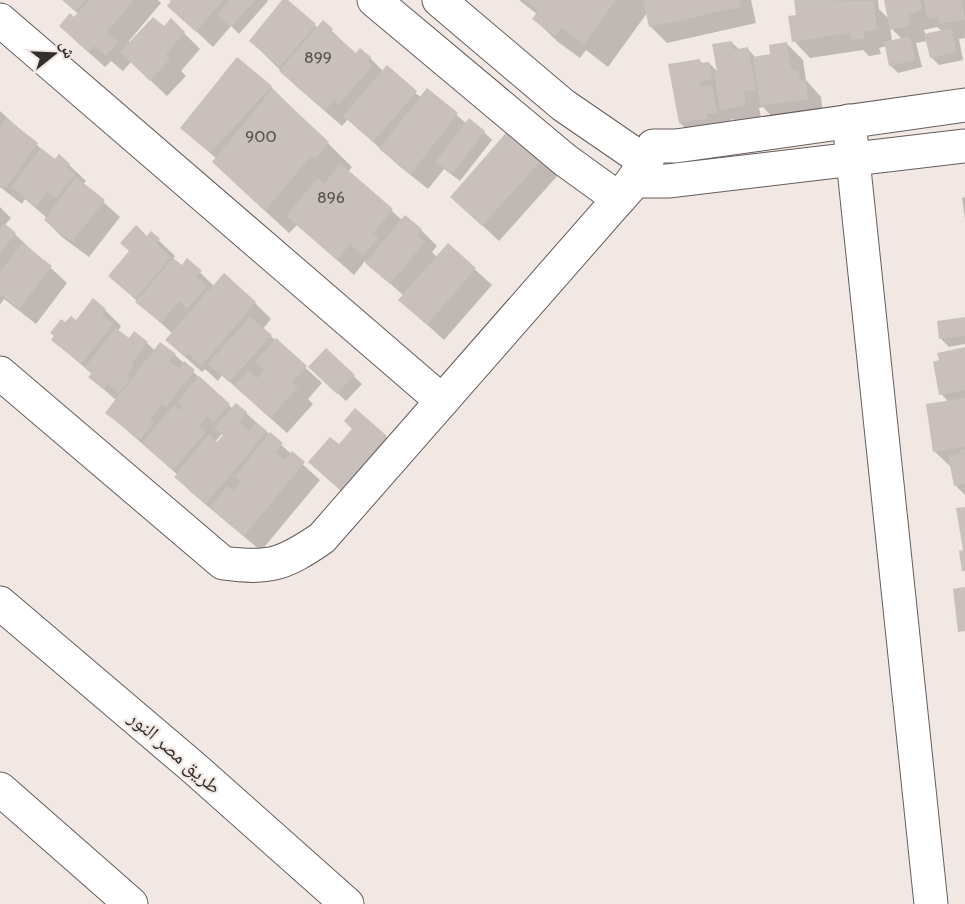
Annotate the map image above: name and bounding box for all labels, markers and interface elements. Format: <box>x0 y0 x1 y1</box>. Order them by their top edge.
north arrow <box>24 24 84 84</box>
text: ش <box>56 39 79 61</box>
house number: 899 <box>304 48 332 67</box>
house number: 900 <box>245 127 277 146</box>
house number: 896 <box>317 188 345 207</box>
street label: طريق مصر النور <box>123 705 226 799</box>

